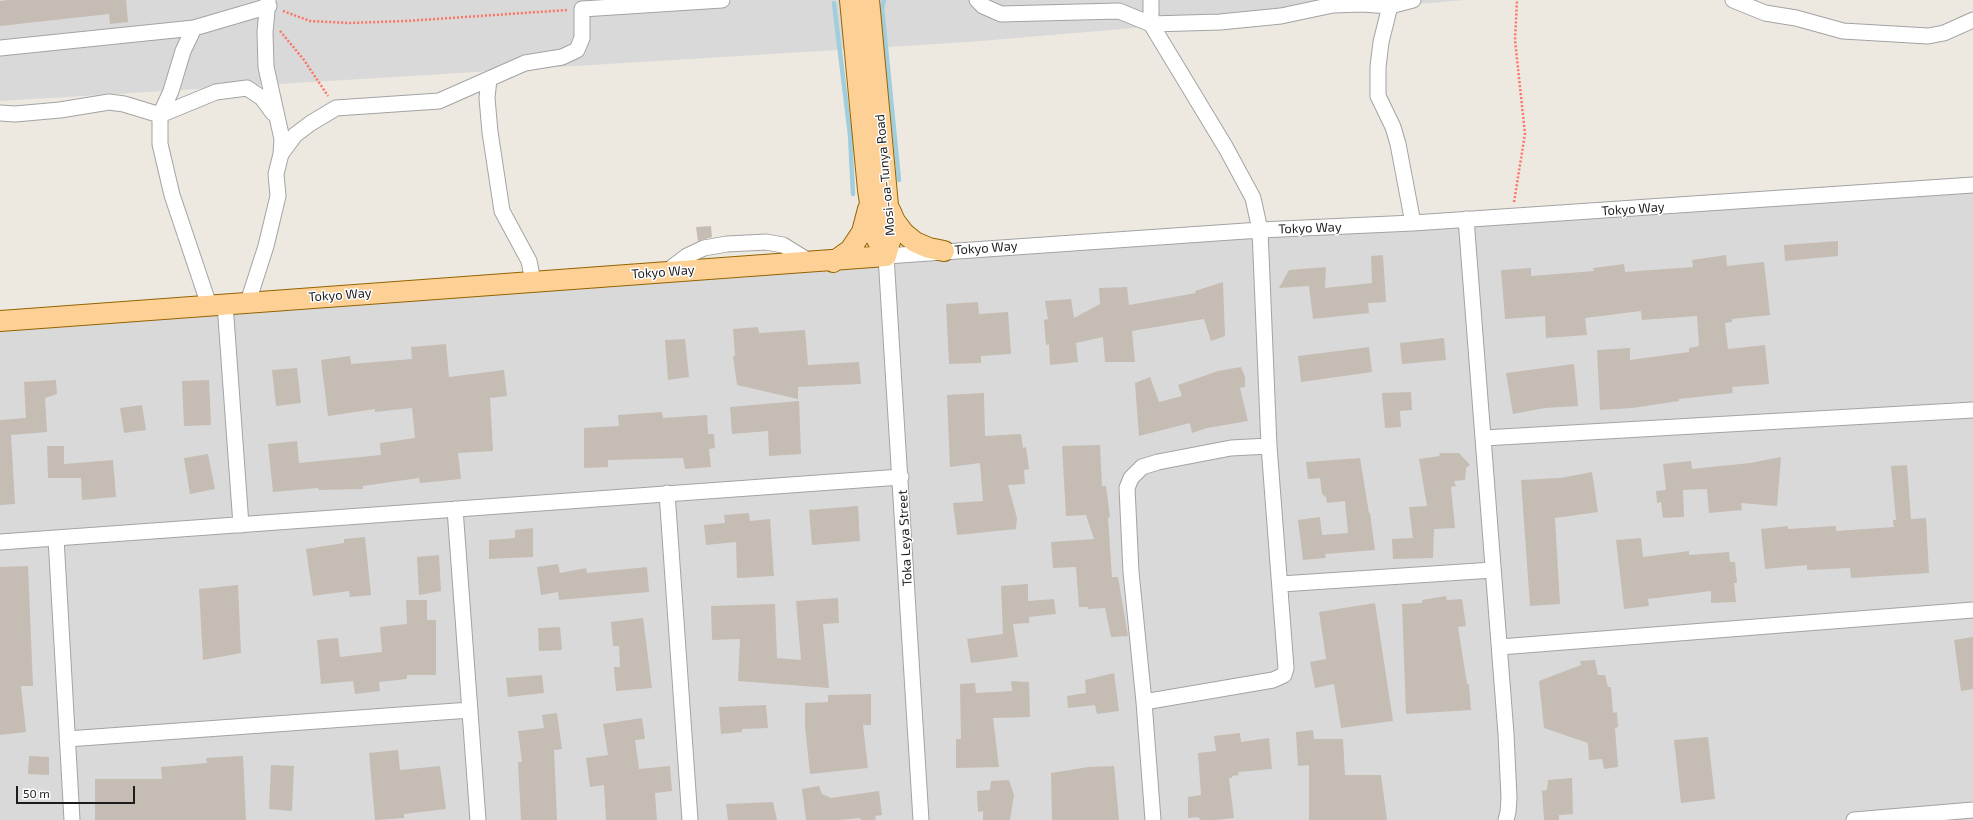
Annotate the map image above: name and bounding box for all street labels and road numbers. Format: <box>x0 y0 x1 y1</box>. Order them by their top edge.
street label: Mosi-oa-Tunya Road <box>872 113 898 237</box>
street label: Tokyo Way <box>1601 199 1665 219</box>
street label: Tokyo Way <box>1278 219 1342 237</box>
street label: Tokyo Way <box>954 238 1018 258</box>
street label: Tokyo Way <box>631 262 695 282</box>
street label: Tokyo Way <box>308 285 372 305</box>
street label: Toka Leya Street <box>895 489 915 587</box>

